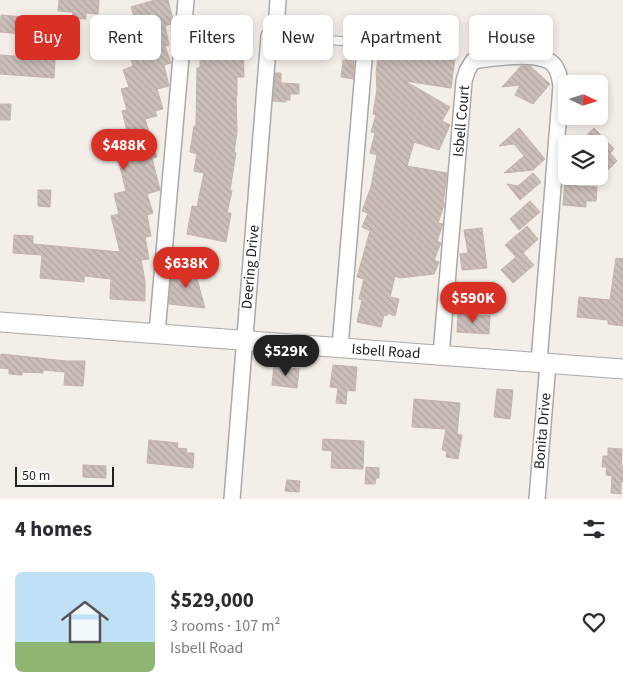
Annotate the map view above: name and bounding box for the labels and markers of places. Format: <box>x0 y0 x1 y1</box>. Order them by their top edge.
pin: $488K <box>89 128 159 171</box>
pin: $638K <box>151 246 221 289</box>
pin: $590K <box>438 282 508 324</box>
pin: $529K <box>251 334 321 377</box>

